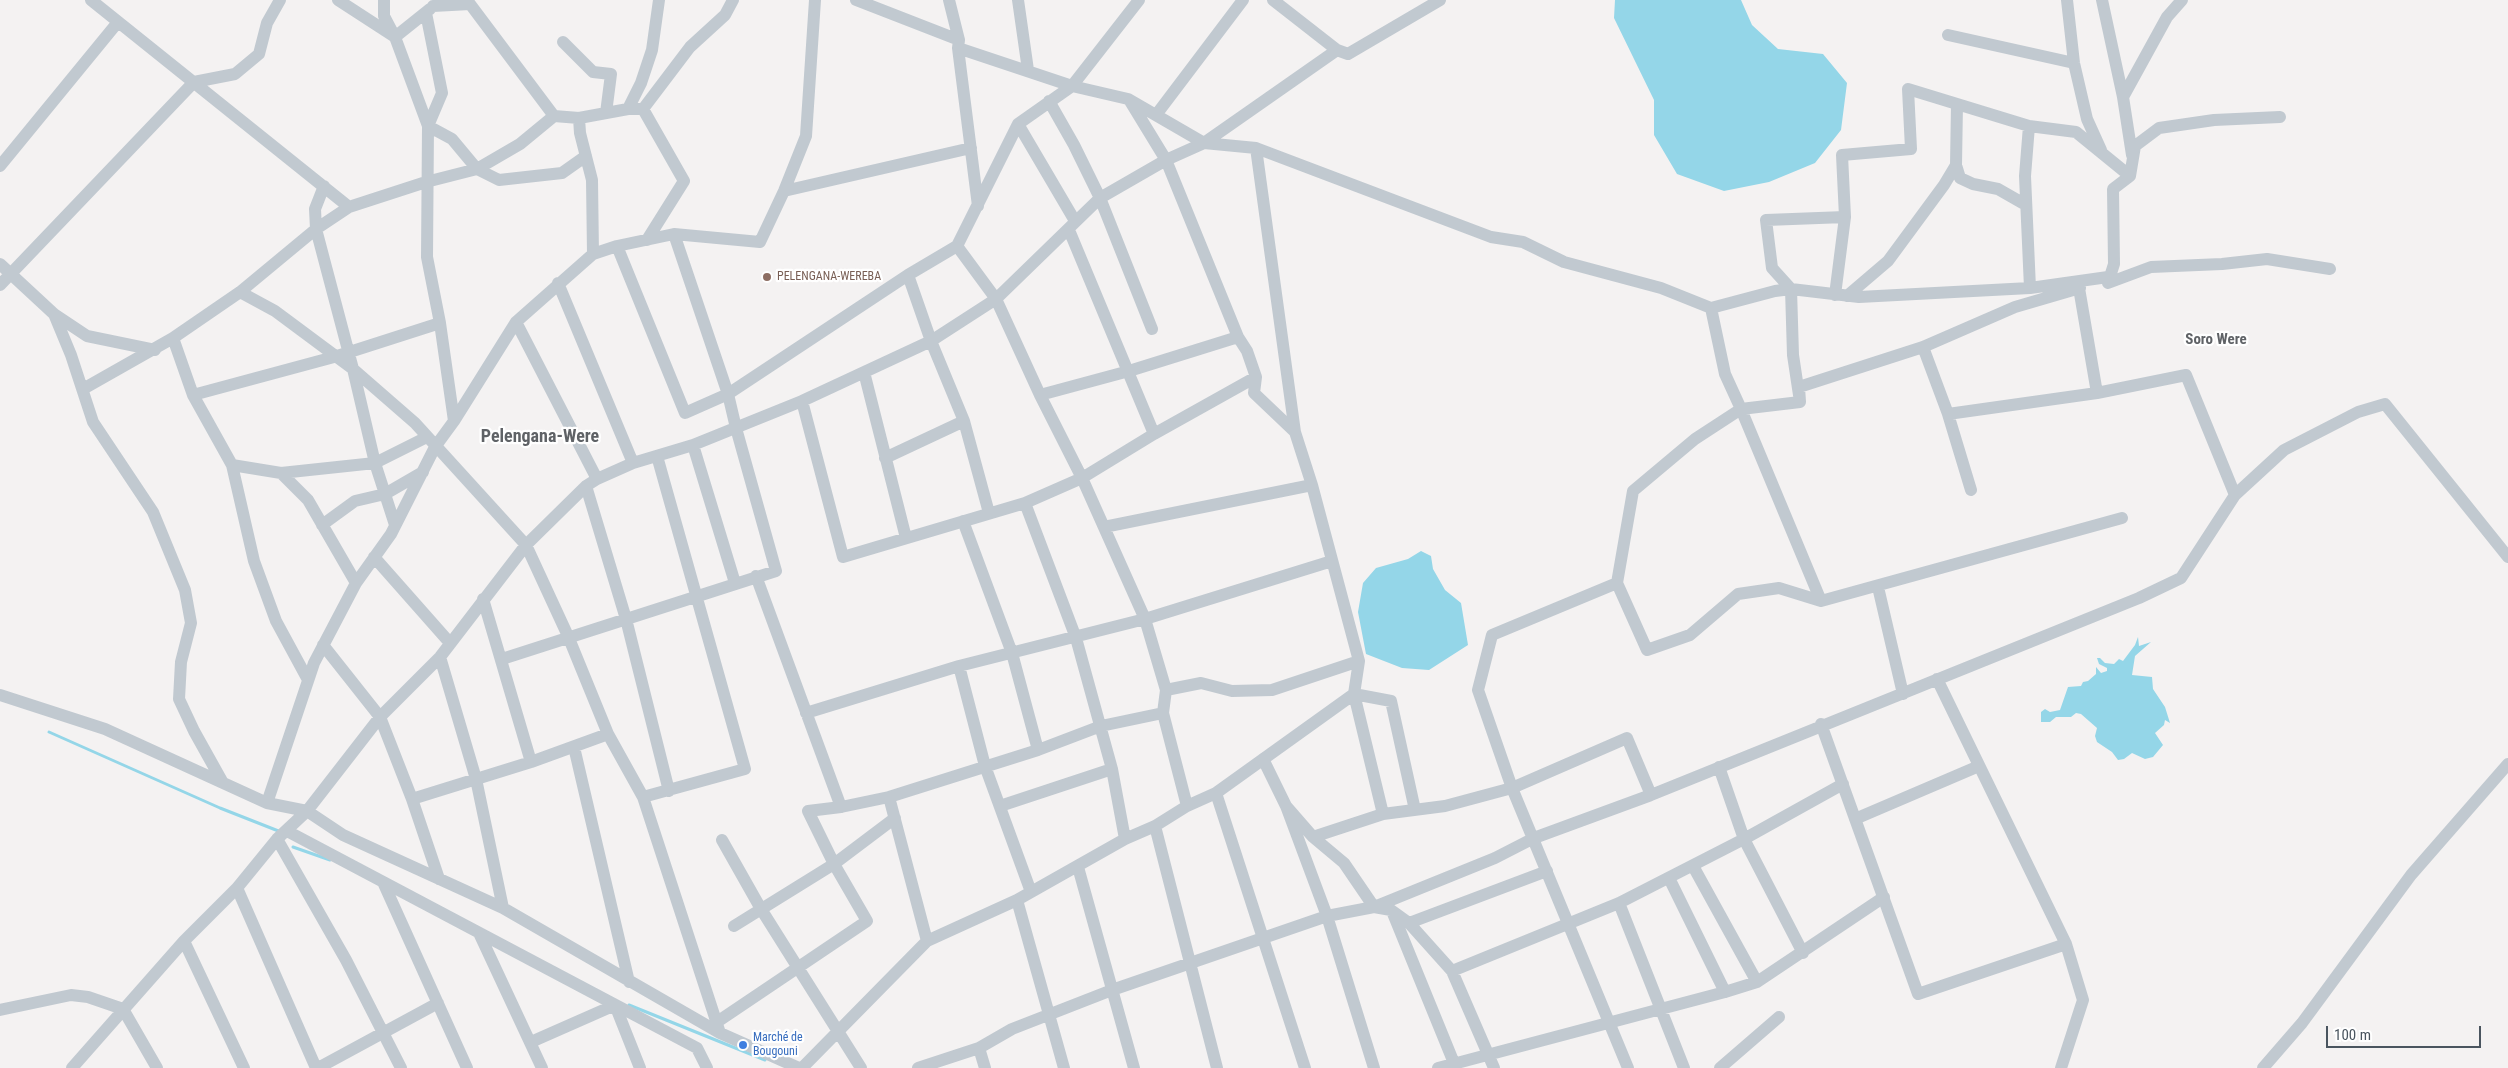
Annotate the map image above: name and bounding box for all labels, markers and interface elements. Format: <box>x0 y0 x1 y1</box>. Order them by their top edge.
place label: PELENGANA-WEREBA <box>777 270 881 284</box>
marker: PELENGANA-WEREBA <box>761 271 773 283</box>
district label: Soro Were <box>2185 331 2247 349</box>
district label: Pelengana-Were <box>481 426 599 448</box>
scale bar <box>2328 1016 2483 1048</box>
text: 100 m <box>2334 1026 2371 1044</box>
place label: Marché de Bougouni <box>753 1031 803 1059</box>
marker: Marché de Bougouni <box>737 1039 749 1051</box>

